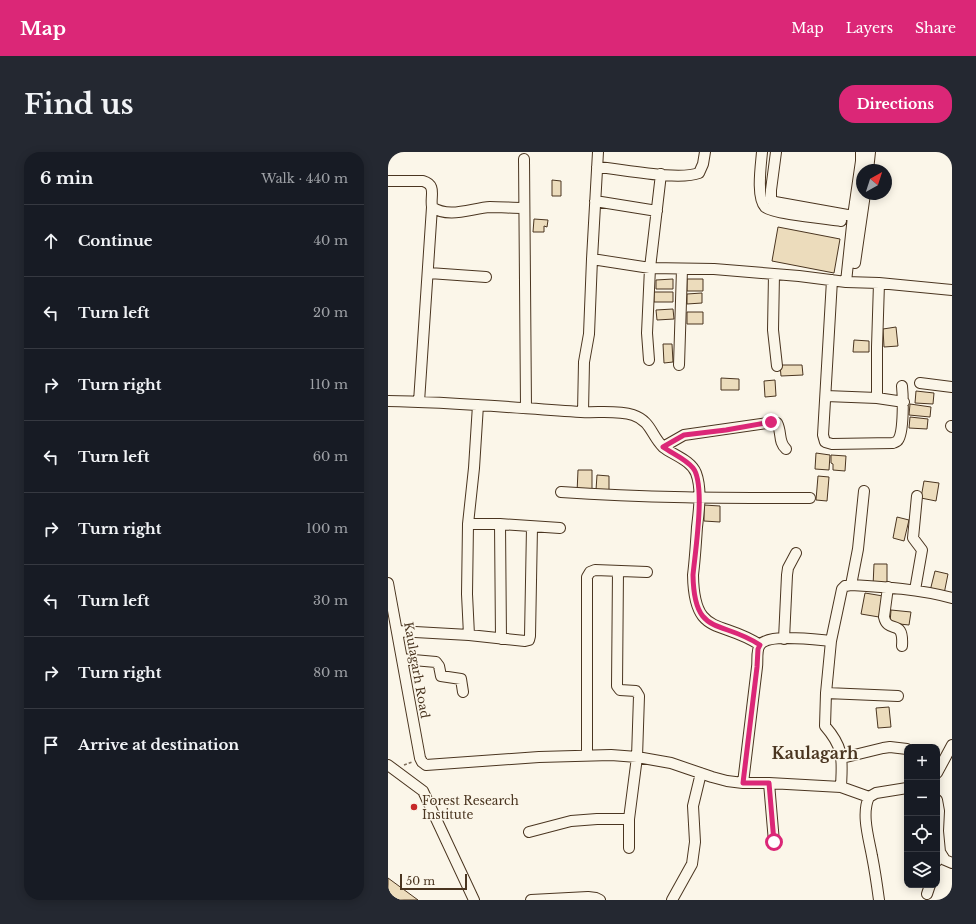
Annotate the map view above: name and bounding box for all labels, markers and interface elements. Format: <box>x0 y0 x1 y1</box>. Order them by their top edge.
text: Map <box>20 17 66 40</box>
text: Map <box>791 19 824 37</box>
text: Layers <box>846 19 893 37</box>
text: Share <box>915 19 956 37</box>
button: Directions <box>839 85 952 123</box>
text: Find us <box>24 87 134 122</box>
north arrow <box>856 164 892 200</box>
text: 6 min <box>40 168 93 189</box>
text: Walk · 440 m <box>261 170 348 187</box>
icon: ahead <box>40 230 62 252</box>
text: Continue <box>78 231 153 250</box>
text: 40 m <box>313 232 348 249</box>
icon: left <box>40 302 62 324</box>
text: Turn left <box>78 303 149 322</box>
text: 20 m <box>313 304 348 321</box>
icon: right <box>40 374 62 396</box>
text: Turn right <box>78 375 161 394</box>
text: 110 m <box>309 376 348 393</box>
route end <box>762 413 780 431</box>
icon: left <box>40 446 62 468</box>
text: Turn left <box>78 447 149 466</box>
text: 60 m <box>313 448 348 465</box>
icon: right <box>40 518 62 540</box>
text: Turn right <box>78 519 161 538</box>
text: 100 m <box>306 520 348 537</box>
icon: left <box>40 590 62 612</box>
text: Turn left <box>78 591 149 610</box>
text: 30 m <box>313 592 348 609</box>
street label: Kaulagarh Road <box>401 621 433 719</box>
icon: right <box>40 662 62 684</box>
text: Turn right <box>78 663 161 682</box>
text: 80 m <box>313 664 348 681</box>
icon: arrive <box>40 734 62 756</box>
text: Arrive at destination <box>78 735 239 754</box>
district label: Kaulagarh <box>772 743 859 763</box>
map controls <box>904 744 940 888</box>
button: + <box>904 744 940 780</box>
button: − <box>904 780 940 816</box>
place label: Forest Research Institute <box>422 793 519 822</box>
marker: Forest Research Institute <box>409 802 419 812</box>
button: locate <box>904 816 940 852</box>
route start <box>765 833 783 851</box>
button: layers <box>904 852 940 888</box>
scale bar <box>400 872 467 891</box>
text: 50 m <box>406 874 435 888</box>

